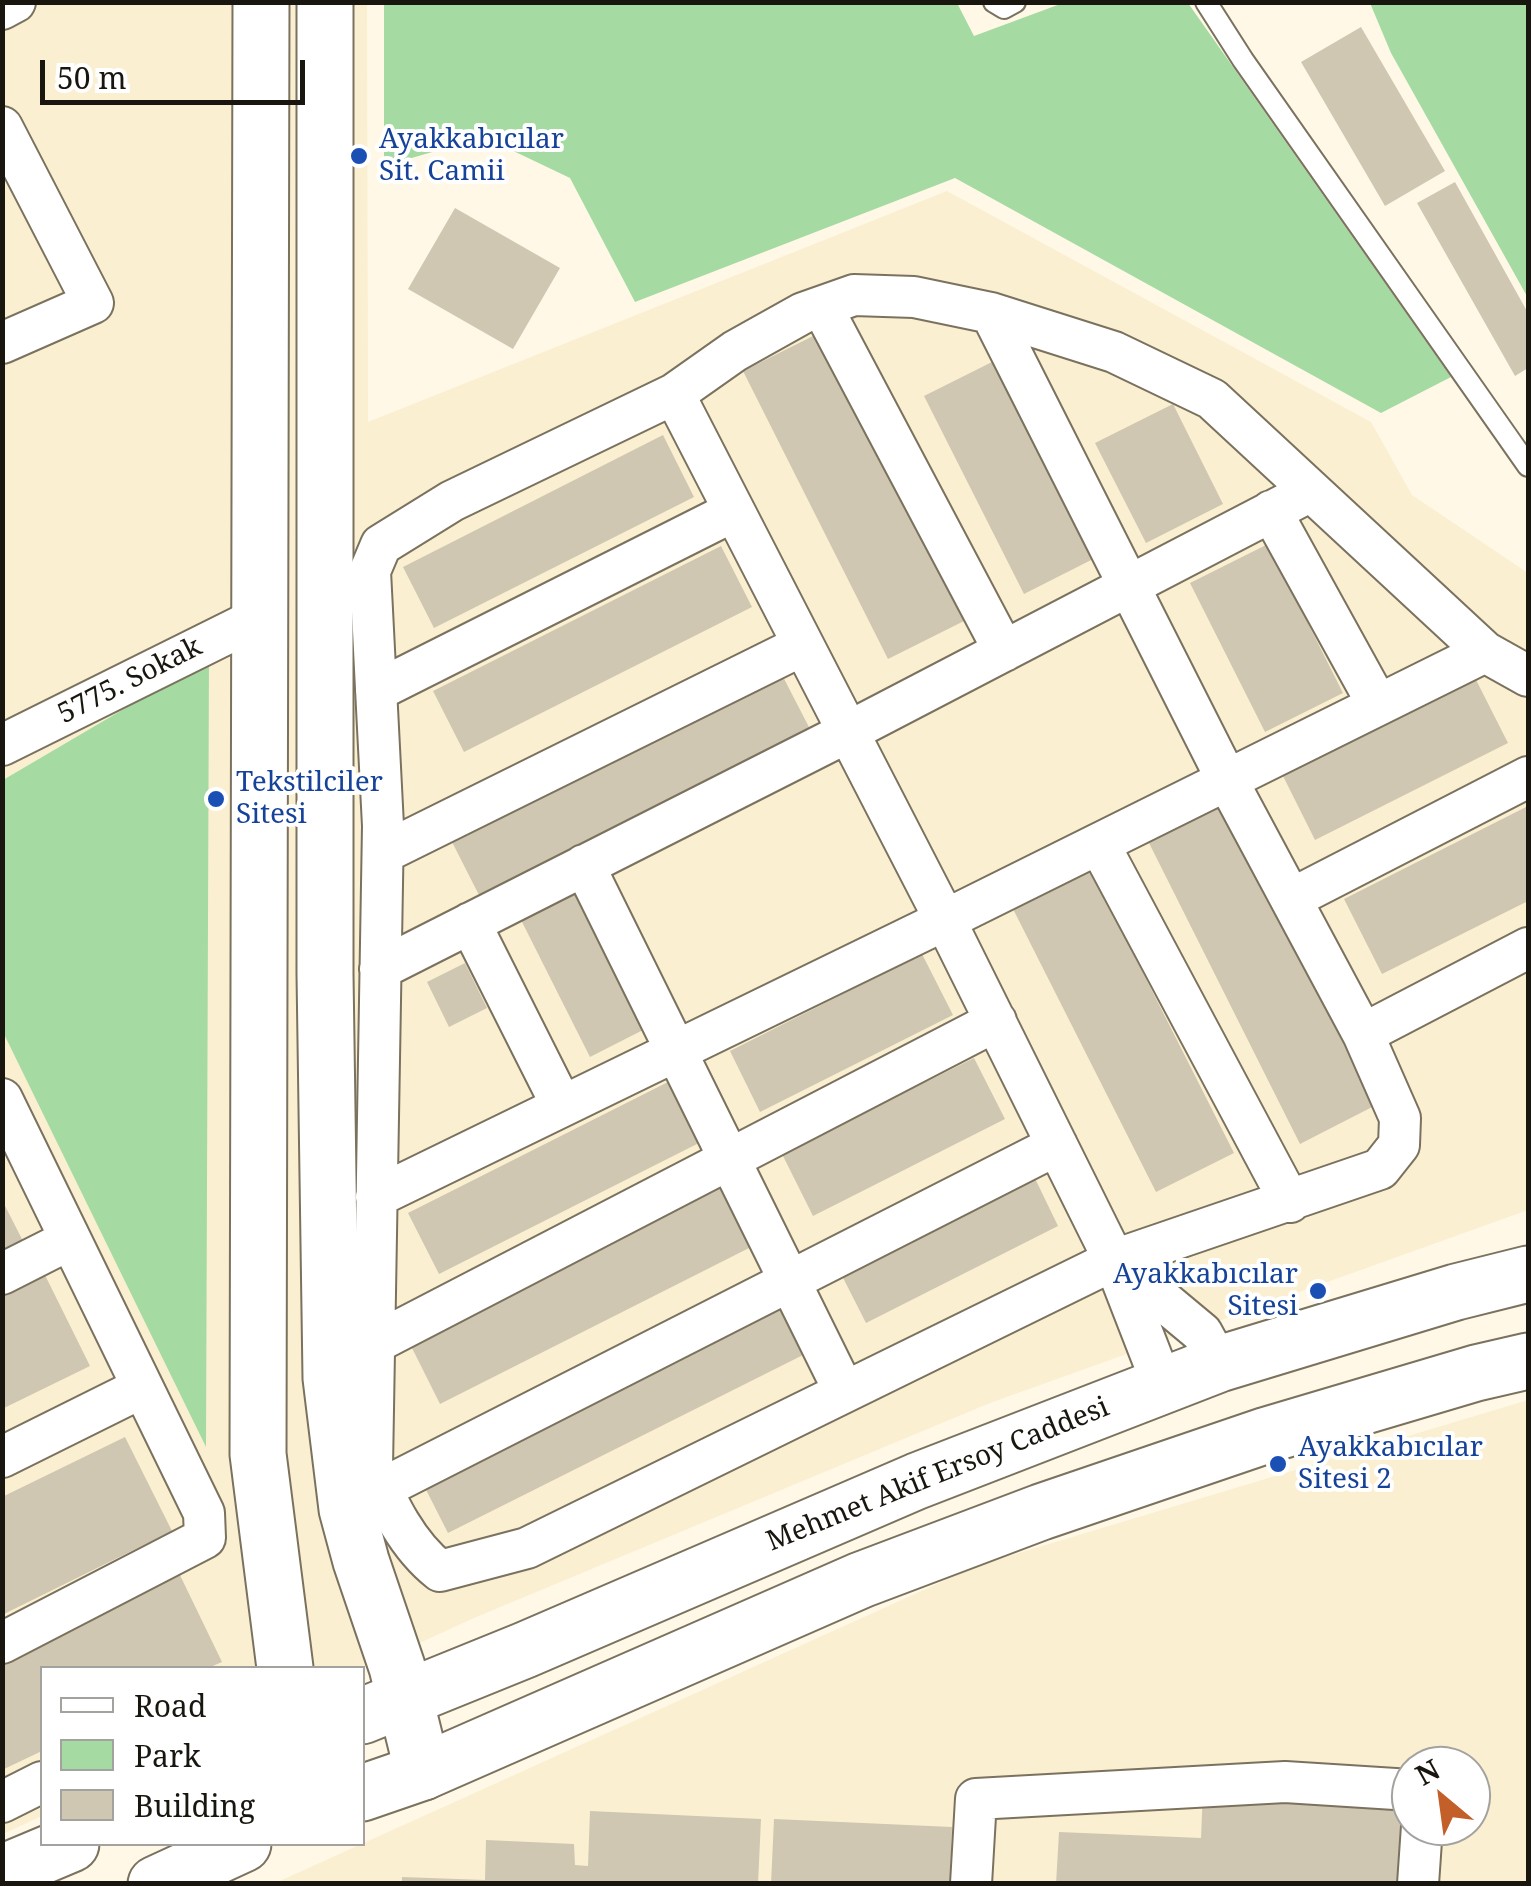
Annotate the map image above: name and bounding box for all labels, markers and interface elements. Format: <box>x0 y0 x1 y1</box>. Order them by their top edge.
scale bar <box>45 40 310 102</box>
text: 50 m <box>57 57 127 98</box>
place label: Ayakkabıcılar Sit. Camii <box>379 123 564 189</box>
marker: Ayakkabıcılar Sit. Camii <box>348 145 370 167</box>
street label: 5775. Sokak <box>53 630 207 732</box>
place label: Tekstilciler Sitesi <box>236 766 383 832</box>
marker: Tekstilciler Sitesi <box>205 788 227 810</box>
place label: Ayakkabıcılar Sitesi <box>1113 1258 1298 1324</box>
marker: Ayakkabıcılar Sitesi <box>1307 1280 1329 1302</box>
street label: Mehmet Akif Ersoy Caddesi <box>762 1391 1114 1559</box>
place label: Ayakkabıcılar Sitesi 2 <box>1298 1431 1483 1497</box>
marker: Ayakkabıcılar Sitesi 2 <box>1267 1453 1289 1475</box>
legend <box>40 1666 365 1846</box>
text: Road <box>134 1685 206 1726</box>
text: Park <box>134 1735 201 1776</box>
north arrow <box>1391 1746 1491 1846</box>
text: N <box>1409 1750 1446 1793</box>
text: Building <box>134 1785 255 1826</box>

